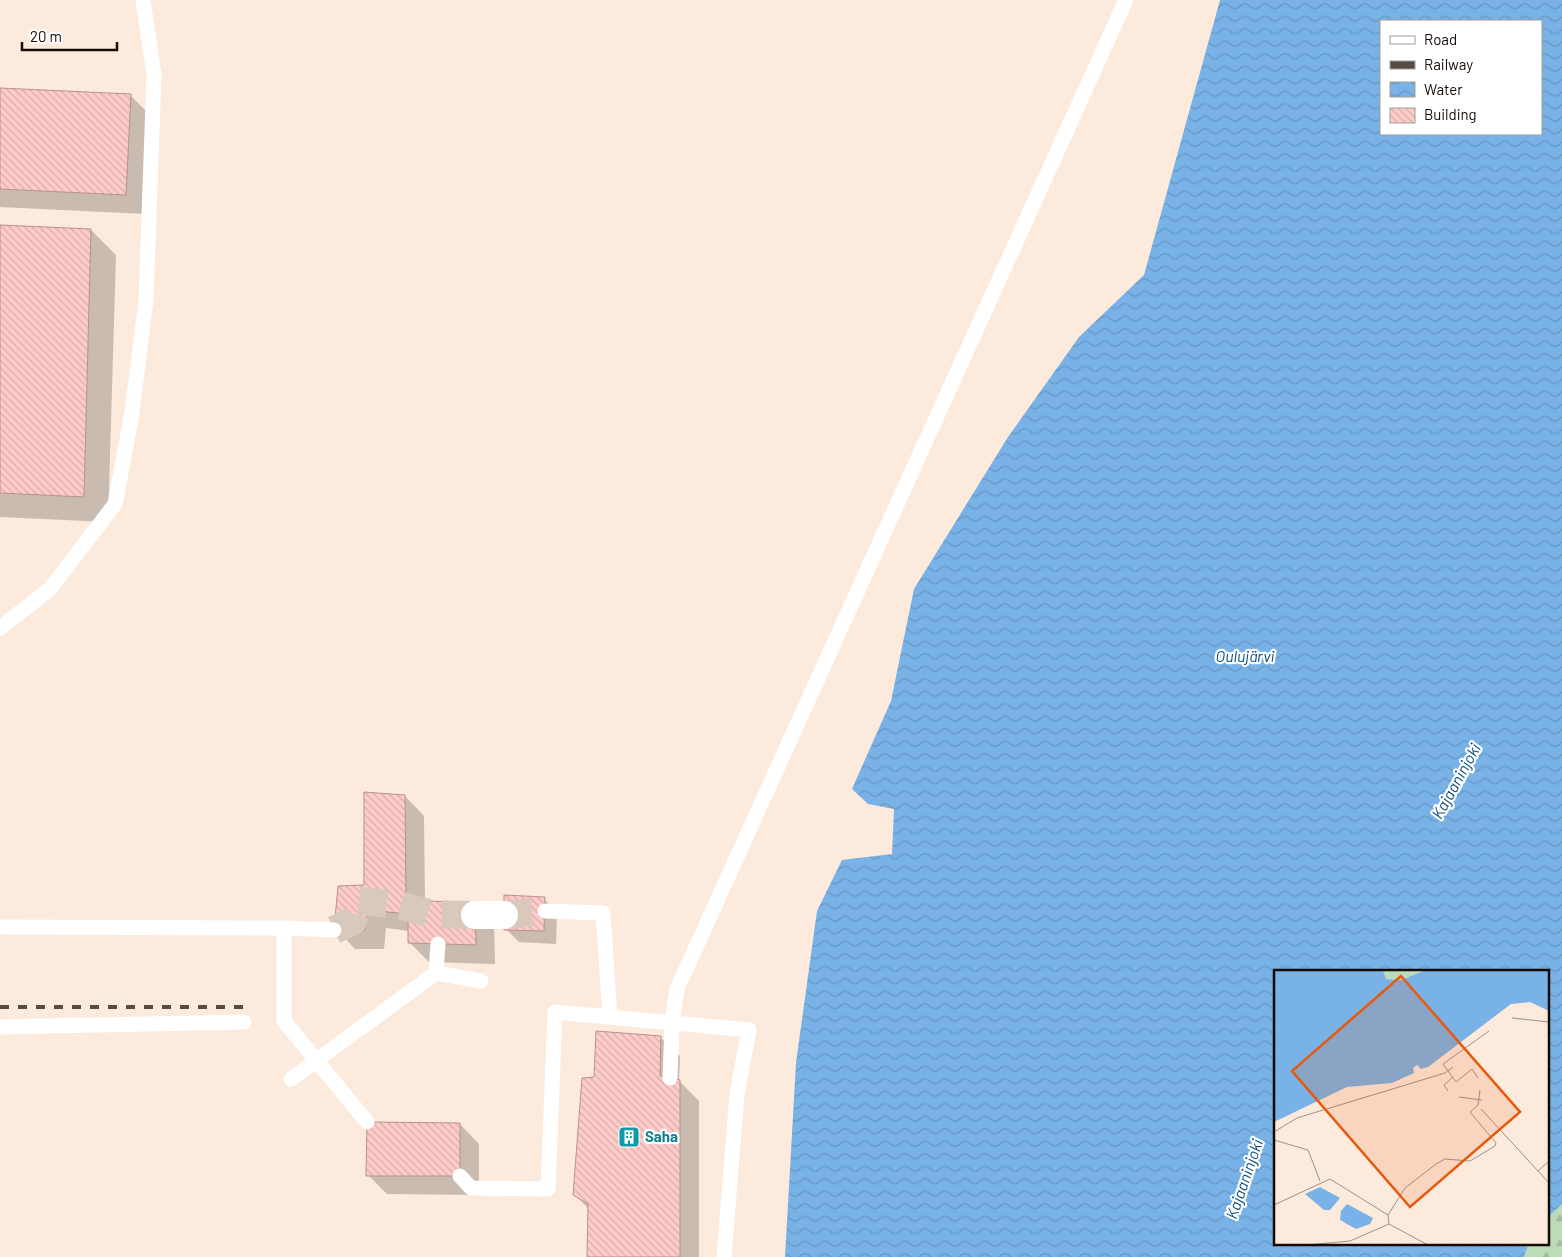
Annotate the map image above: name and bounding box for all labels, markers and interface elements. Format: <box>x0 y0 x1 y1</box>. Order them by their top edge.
scale bar <box>22 20 118 52</box>
legend <box>1380 20 1542 135</box>
text: 20 m <box>30 27 62 45</box>
text: Road <box>1424 30 1457 48</box>
text: Railway <box>1424 55 1473 73</box>
text: Water <box>1424 80 1463 98</box>
text: Building <box>1424 105 1477 123</box>
water label: Oulujärvi <box>1215 646 1275 665</box>
water label: Kajaaninjoki <box>1427 740 1484 822</box>
inset map <box>1274 970 1550 1244</box>
building icon: Saha <box>617 1125 641 1149</box>
place label: Saha <box>645 1127 678 1145</box>
water label: Kajaaninjoki <box>1221 1136 1266 1221</box>

